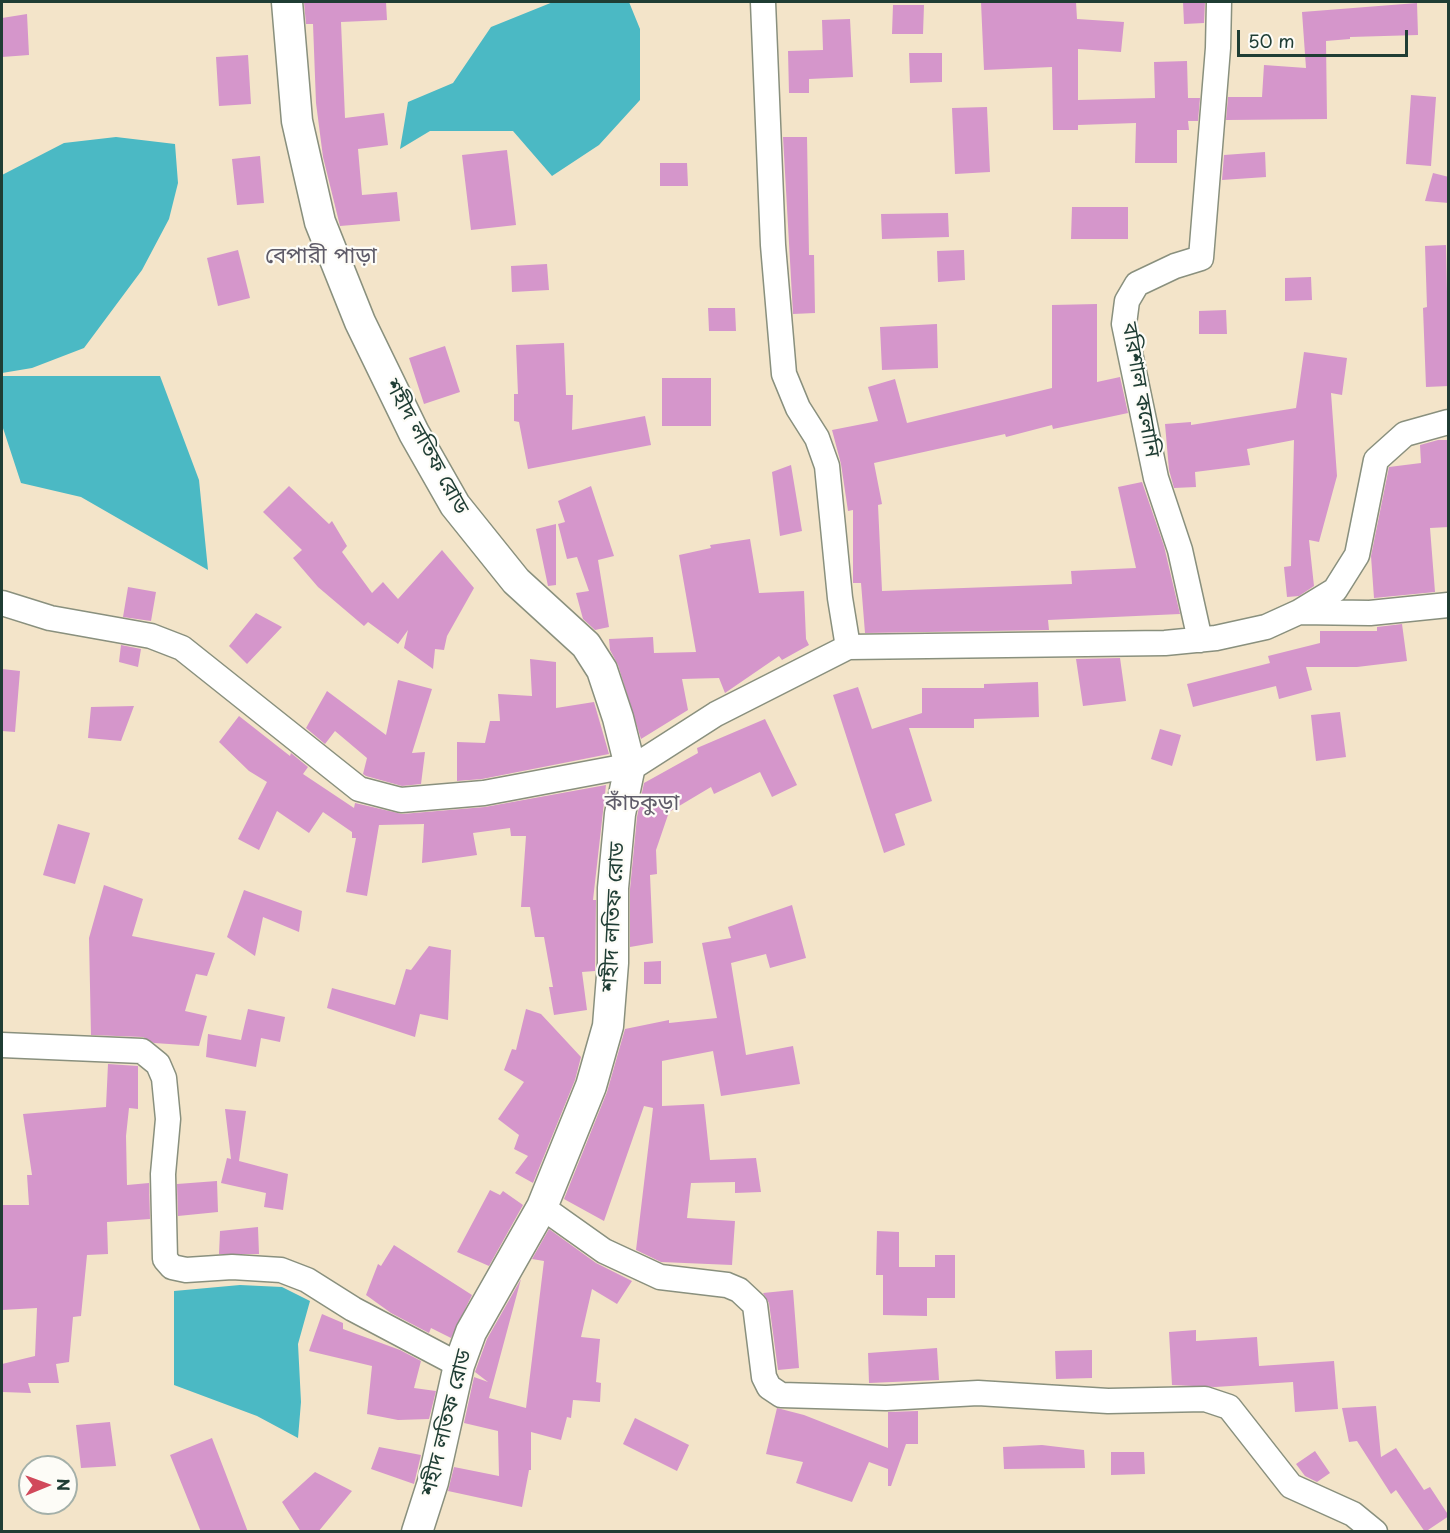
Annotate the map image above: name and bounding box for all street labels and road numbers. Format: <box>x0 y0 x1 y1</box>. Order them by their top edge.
street label: বরিশাল কলোনি <box>1116 321 1164 459</box>
street label: শহীদ লতিফ রোড <box>379 375 473 519</box>
street label: শহীদ লতিফ রোড <box>597 841 631 993</box>
street label: শহীদ লতিফ রোড <box>417 1347 477 1499</box>

